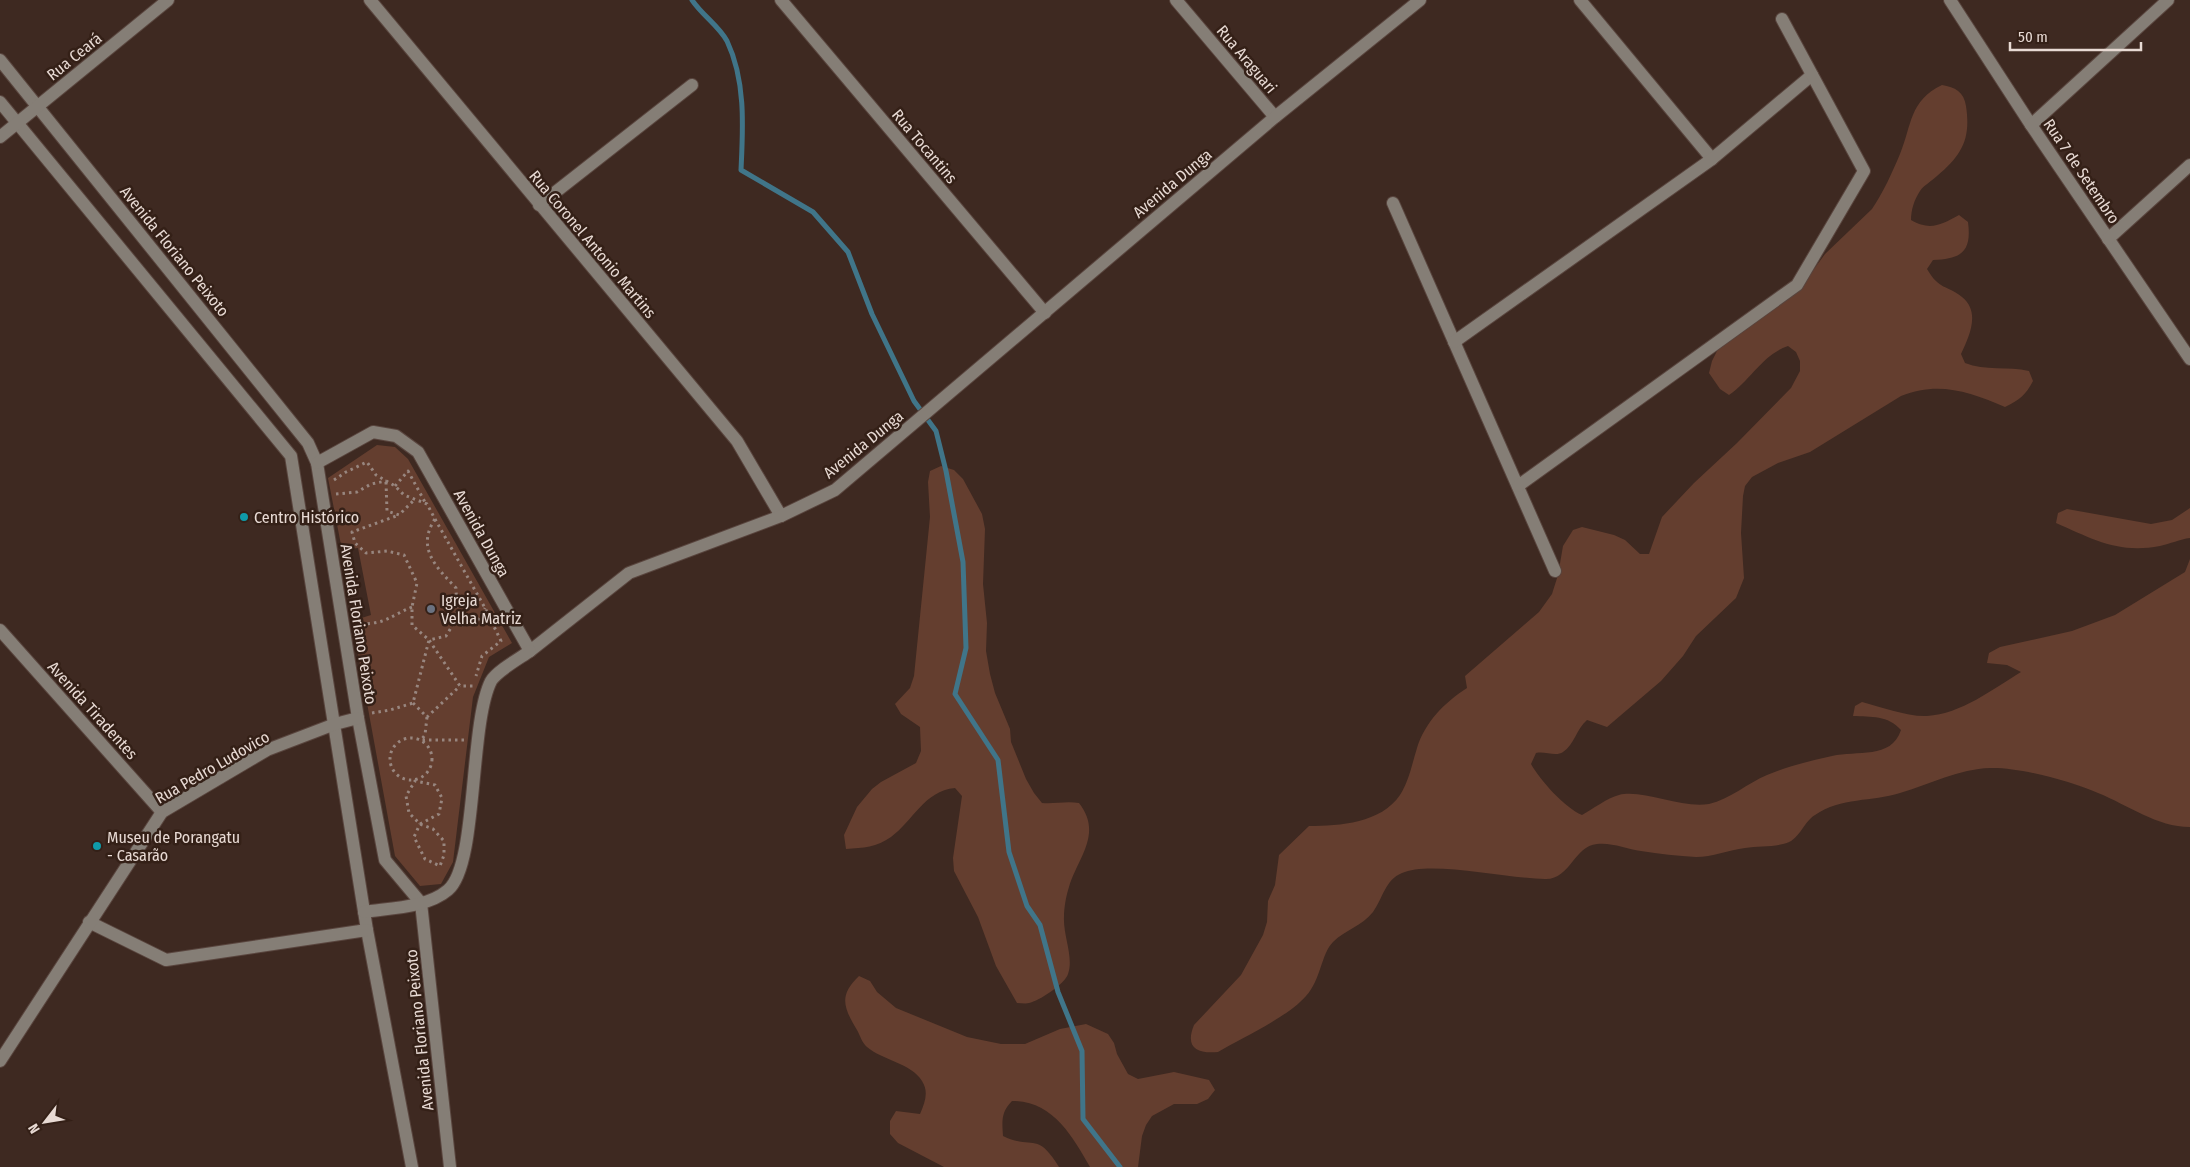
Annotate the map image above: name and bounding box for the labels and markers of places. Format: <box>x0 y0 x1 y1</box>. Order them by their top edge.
place label: Centro Histórico <box>254 508 359 527</box>
marker: Centro Histórico <box>238 511 250 523</box>
place label: Igreja Velha Matriz <box>441 591 521 628</box>
marker: Igreja Velha Matriz <box>425 603 437 615</box>
place label: Museu de Porangatu - Casarão <box>107 828 240 865</box>
marker: Museu de Porangatu - Casarão <box>91 840 103 852</box>

